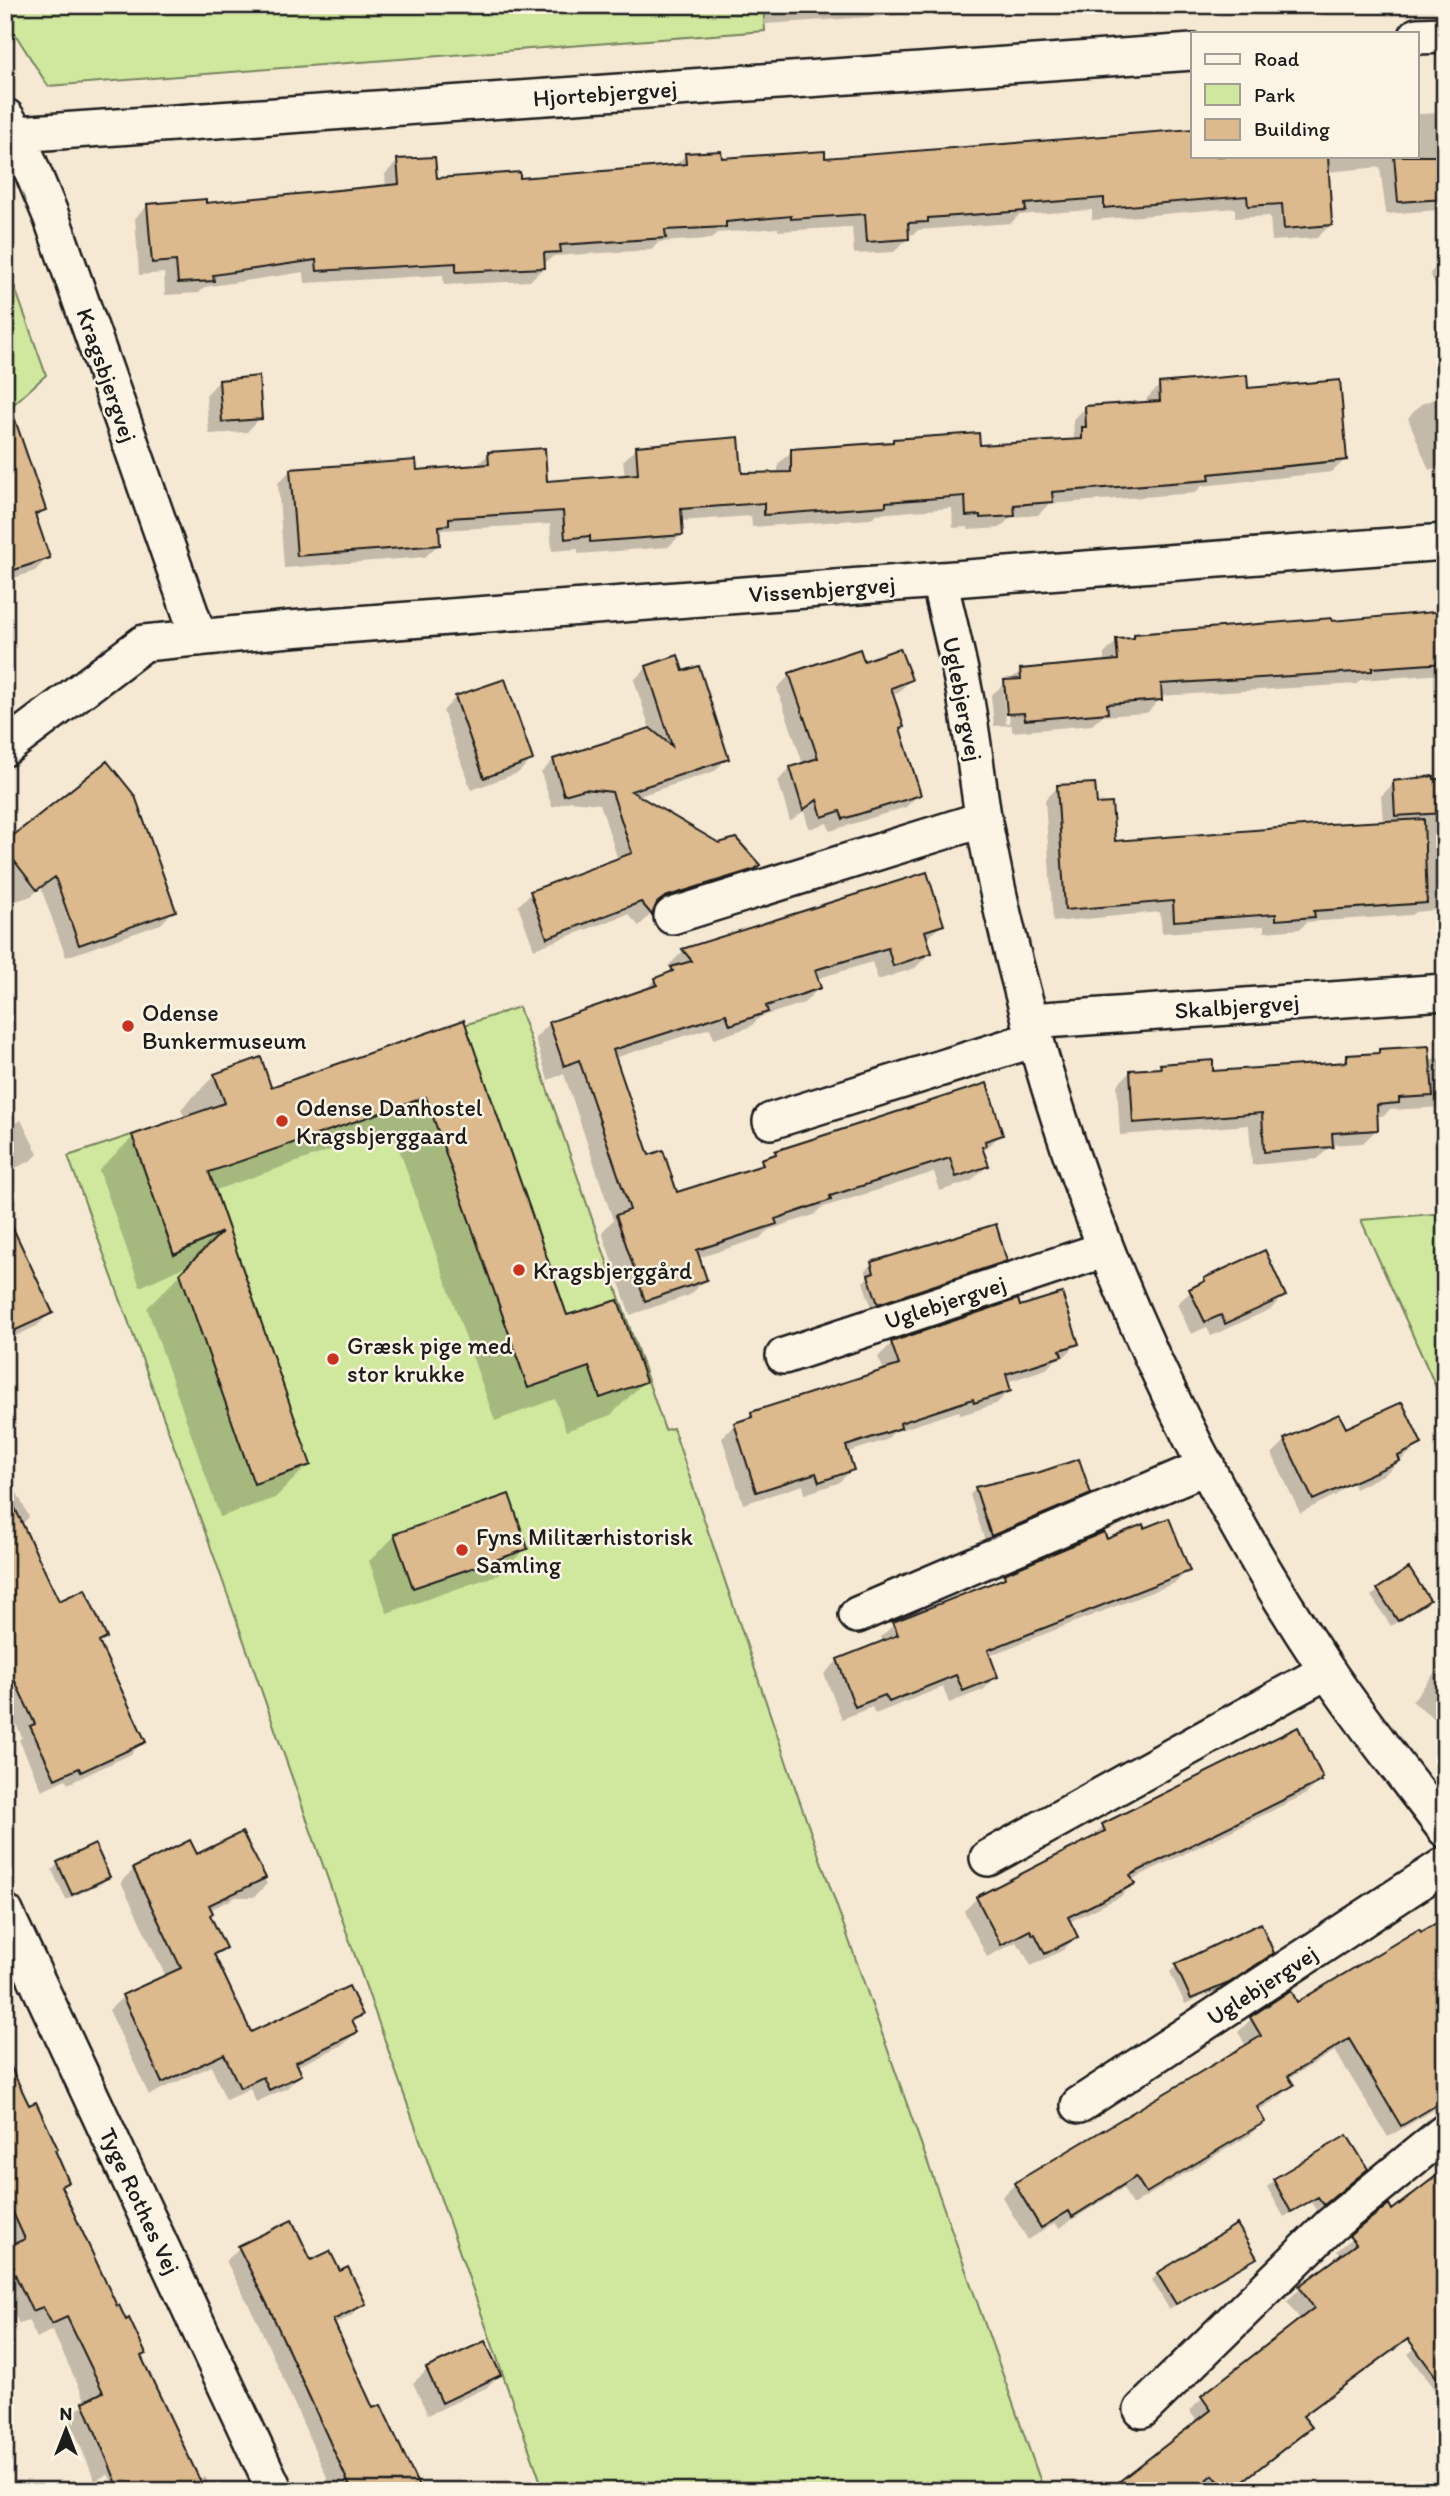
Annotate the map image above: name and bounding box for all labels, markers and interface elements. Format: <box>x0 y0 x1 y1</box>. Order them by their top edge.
legend <box>1191 32 1418 158</box>
text: Road <box>1254 46 1300 71</box>
street label: Hjortebjergvej <box>532 73 678 113</box>
text: Park <box>1254 82 1296 107</box>
text: Building <box>1254 116 1330 141</box>
street label: Kragsbjergvej <box>70 304 144 446</box>
street label: Vissenbjergvej <box>748 569 896 609</box>
street label: Uglebjergvej <box>937 634 989 764</box>
street label: Skalbjergvej <box>1174 987 1300 1025</box>
place label: Odense Bunkermuseum <box>142 998 306 1055</box>
marker: Odense Bunkermuseum <box>120 1018 136 1034</box>
place label: Odense Danhostel Kragsbjerggaard <box>296 1093 483 1150</box>
marker: Odense Danhostel Kragsbjerggaard <box>274 1113 290 1129</box>
place label: Kragsbjerggård <box>533 1256 692 1285</box>
marker: Kragsbjerggård <box>511 1262 527 1278</box>
street label: Uglebjergvej <box>881 1269 1009 1335</box>
place label: Græsk pige med stor krukke <box>347 1331 513 1388</box>
marker: Græsk pige med stor krukke <box>325 1351 341 1367</box>
place label: Fyns Militærhistorisk Samling <box>476 1522 693 1579</box>
marker: Fyns Militærhistorisk Samling <box>454 1542 470 1558</box>
street label: Uglebjergvej <box>1201 1938 1323 2032</box>
street label: Tyge Rothes Vej <box>93 2123 187 2279</box>
north arrow <box>32 2394 102 2464</box>
text: N <box>60 2402 72 2425</box>

